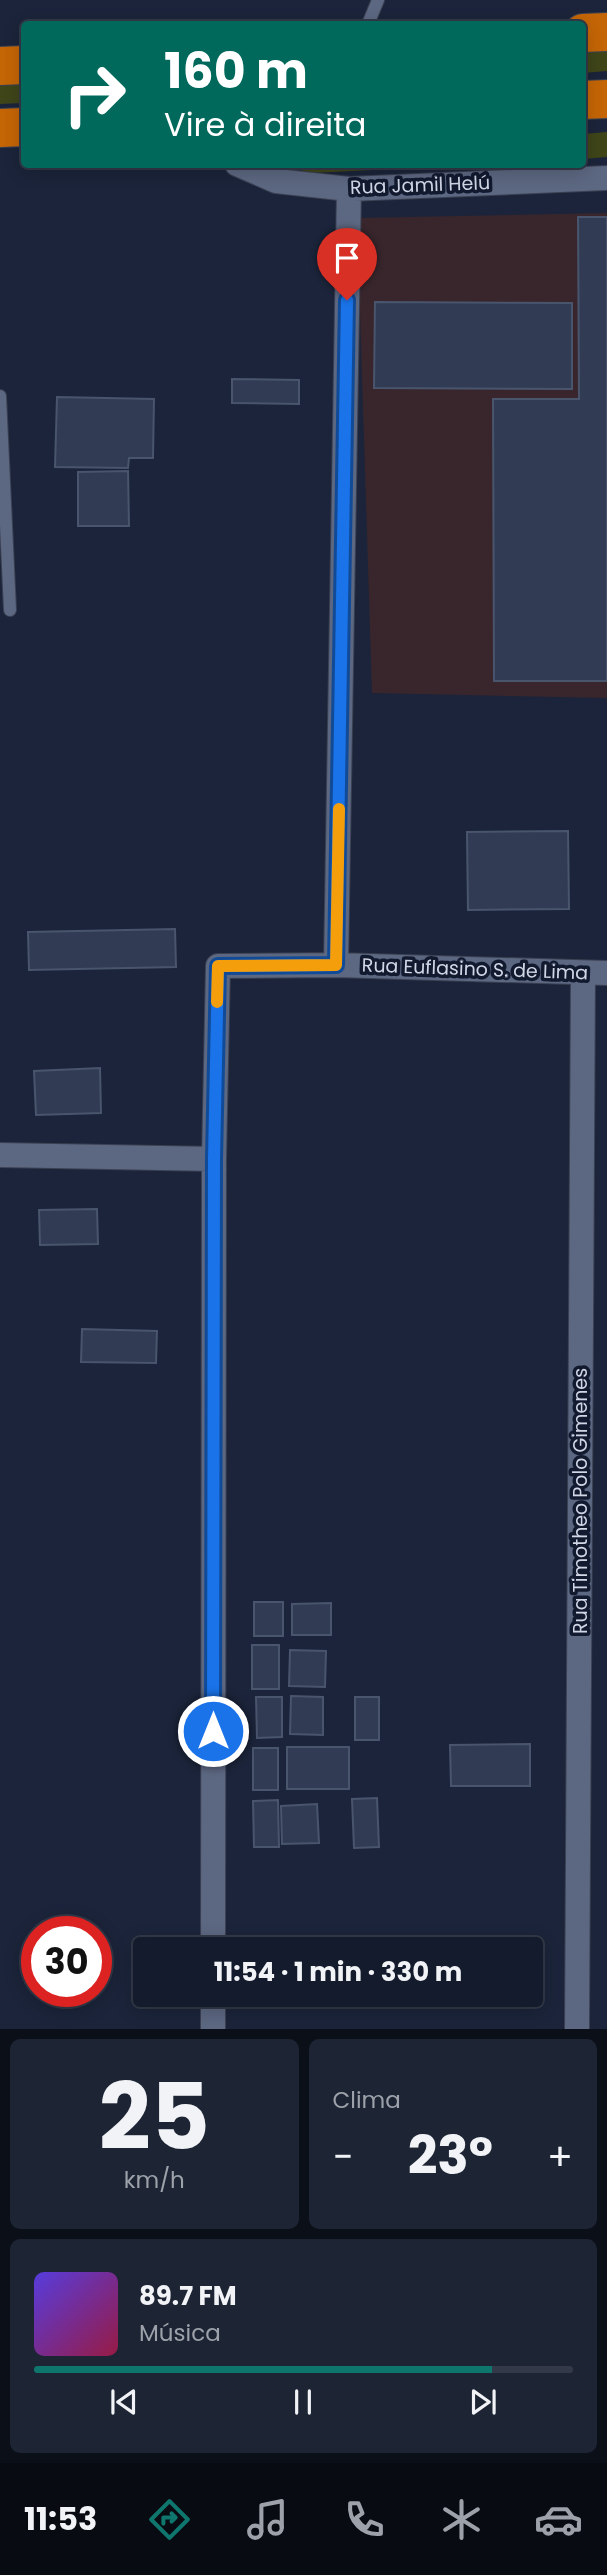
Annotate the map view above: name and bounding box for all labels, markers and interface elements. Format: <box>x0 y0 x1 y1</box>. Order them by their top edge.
text: 160 m <box>164 37 308 105</box>
icon: right <box>49 49 140 140</box>
text: Vire à direita <box>164 102 366 147</box>
street label: Rua Jamil Helú <box>349 169 491 201</box>
pin <box>317 228 377 300</box>
icon: arrive <box>328 239 366 277</box>
street label: Rua Euflasino S. de Lima <box>361 952 589 986</box>
street label: Rua Timotheo Polo Gimenes <box>567 1368 594 1634</box>
position arrow <box>176 1694 250 1768</box>
speed limit sign: 30 <box>21 1916 112 2007</box>
text: 11:54 · 1 min · 330 m <box>214 1954 462 1990</box>
text: 25 <box>99 2053 210 2181</box>
text: Clima <box>333 2084 401 2116</box>
text: 23° <box>408 2119 493 2192</box>
text: − <box>333 2130 353 2183</box>
text: + <box>547 2130 573 2183</box>
text: km/h <box>124 2164 185 2196</box>
text: 89.7 FM <box>139 2278 237 2314</box>
text: Música <box>139 2317 221 2349</box>
icon: previous <box>105 2383 143 2421</box>
icon: pause <box>284 2383 322 2421</box>
icon: next <box>464 2383 502 2421</box>
icon: directions <box>145 2495 194 2544</box>
icon: music <box>243 2495 292 2544</box>
icon: phone <box>340 2495 389 2544</box>
icon: climate <box>437 2495 486 2544</box>
icon: car <box>534 2495 583 2544</box>
text: 11:53 <box>24 2496 97 2541</box>

